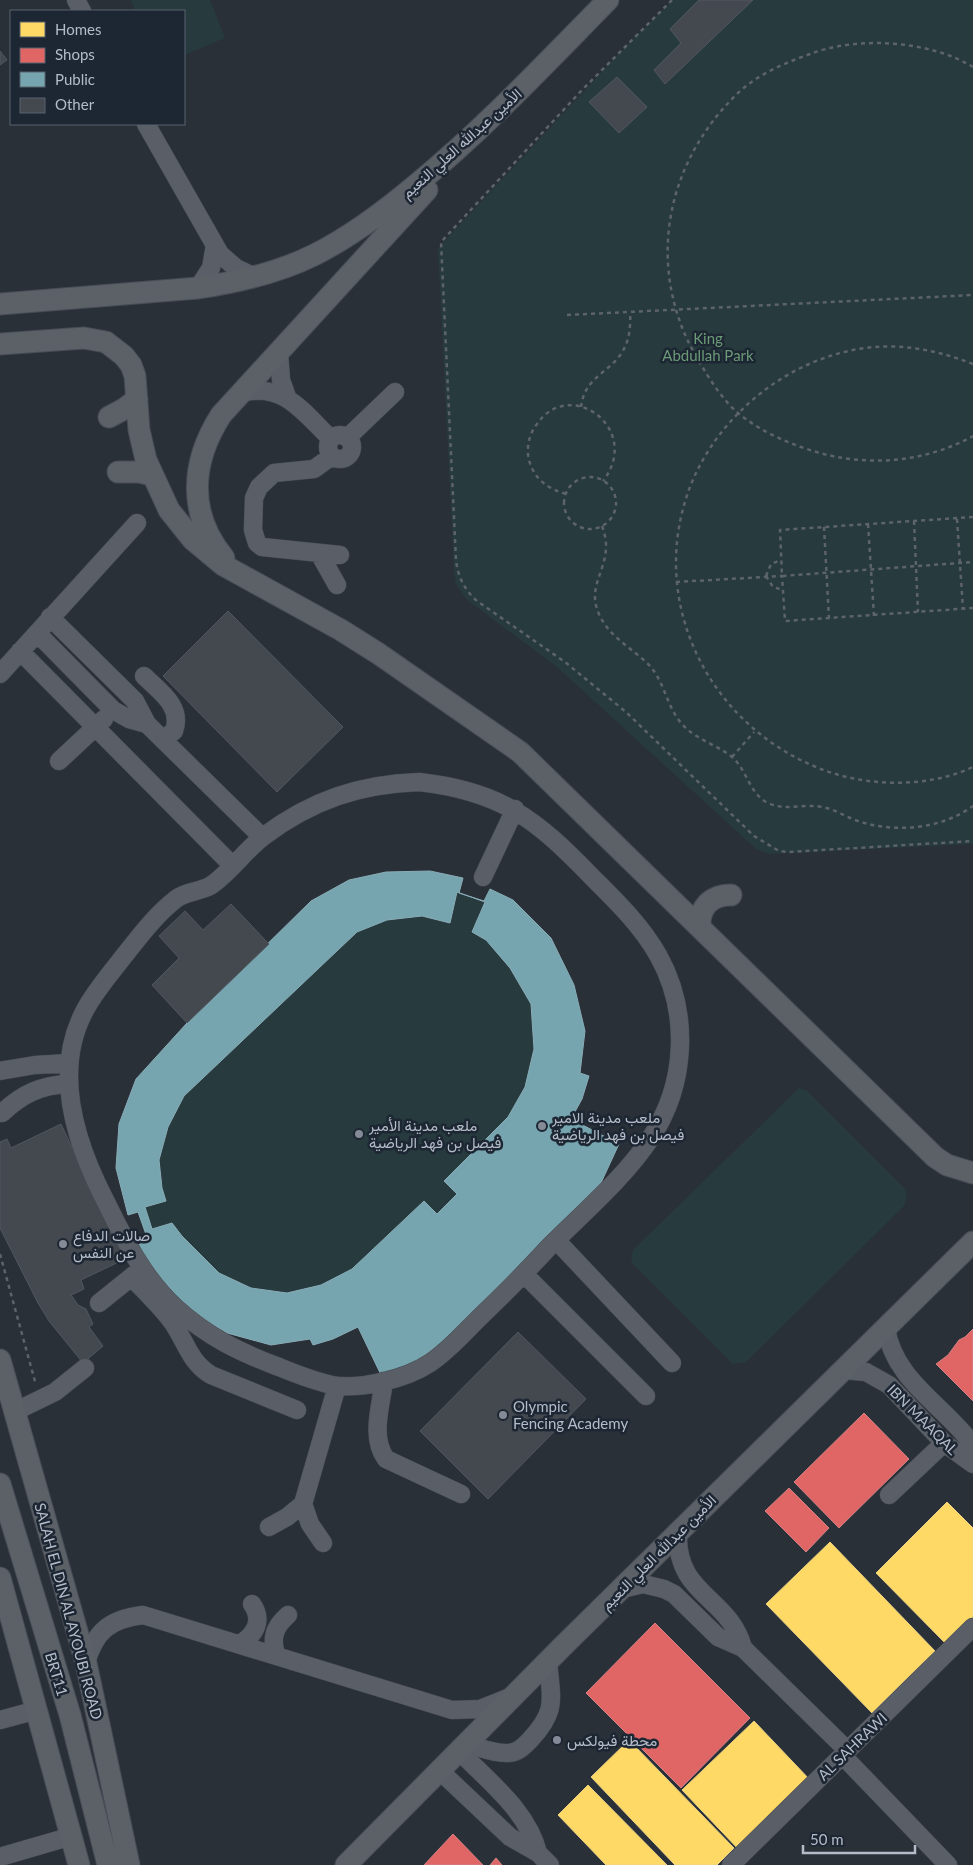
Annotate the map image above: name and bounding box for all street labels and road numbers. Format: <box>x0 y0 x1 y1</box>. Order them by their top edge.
street label: الأمين عبدالله العلي النعيم <box>397 84 528 205</box>
street label: IBN MAAQAL <box>884 1380 962 1458</box>
street label: الأمين عبدالله العلي النعيم <box>597 1491 723 1617</box>
street label: SALAH EL DIN AL AYOUBI ROAD <box>31 1501 107 1721</box>
street label: BRT11 <box>42 1650 72 1698</box>
street label: AL SAHRAWI <box>814 1708 890 1784</box>

